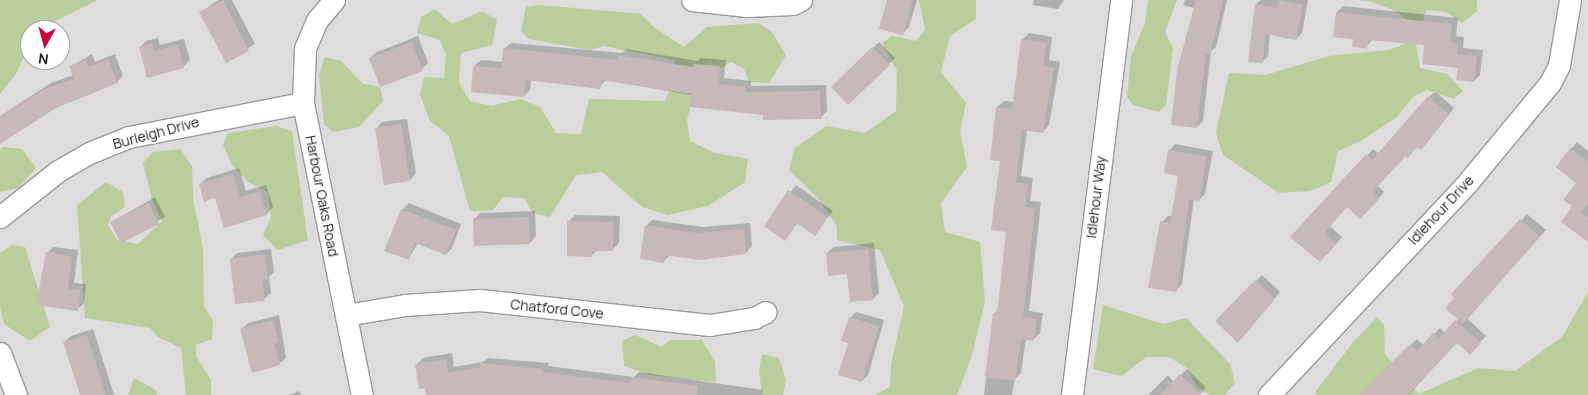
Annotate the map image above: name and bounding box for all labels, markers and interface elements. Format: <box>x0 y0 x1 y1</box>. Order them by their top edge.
north arrow <box>20 20 70 70</box>
text: N <box>37 49 49 69</box>
street label: Burleigh Drive <box>111 113 201 153</box>
street label: Harbour Oaks Road <box>302 134 342 258</box>
street label: Idlehour Way <box>1083 155 1109 239</box>
street label: Idlehour Drive <box>1405 172 1477 248</box>
street label: Chatford Cove <box>510 296 604 322</box>

